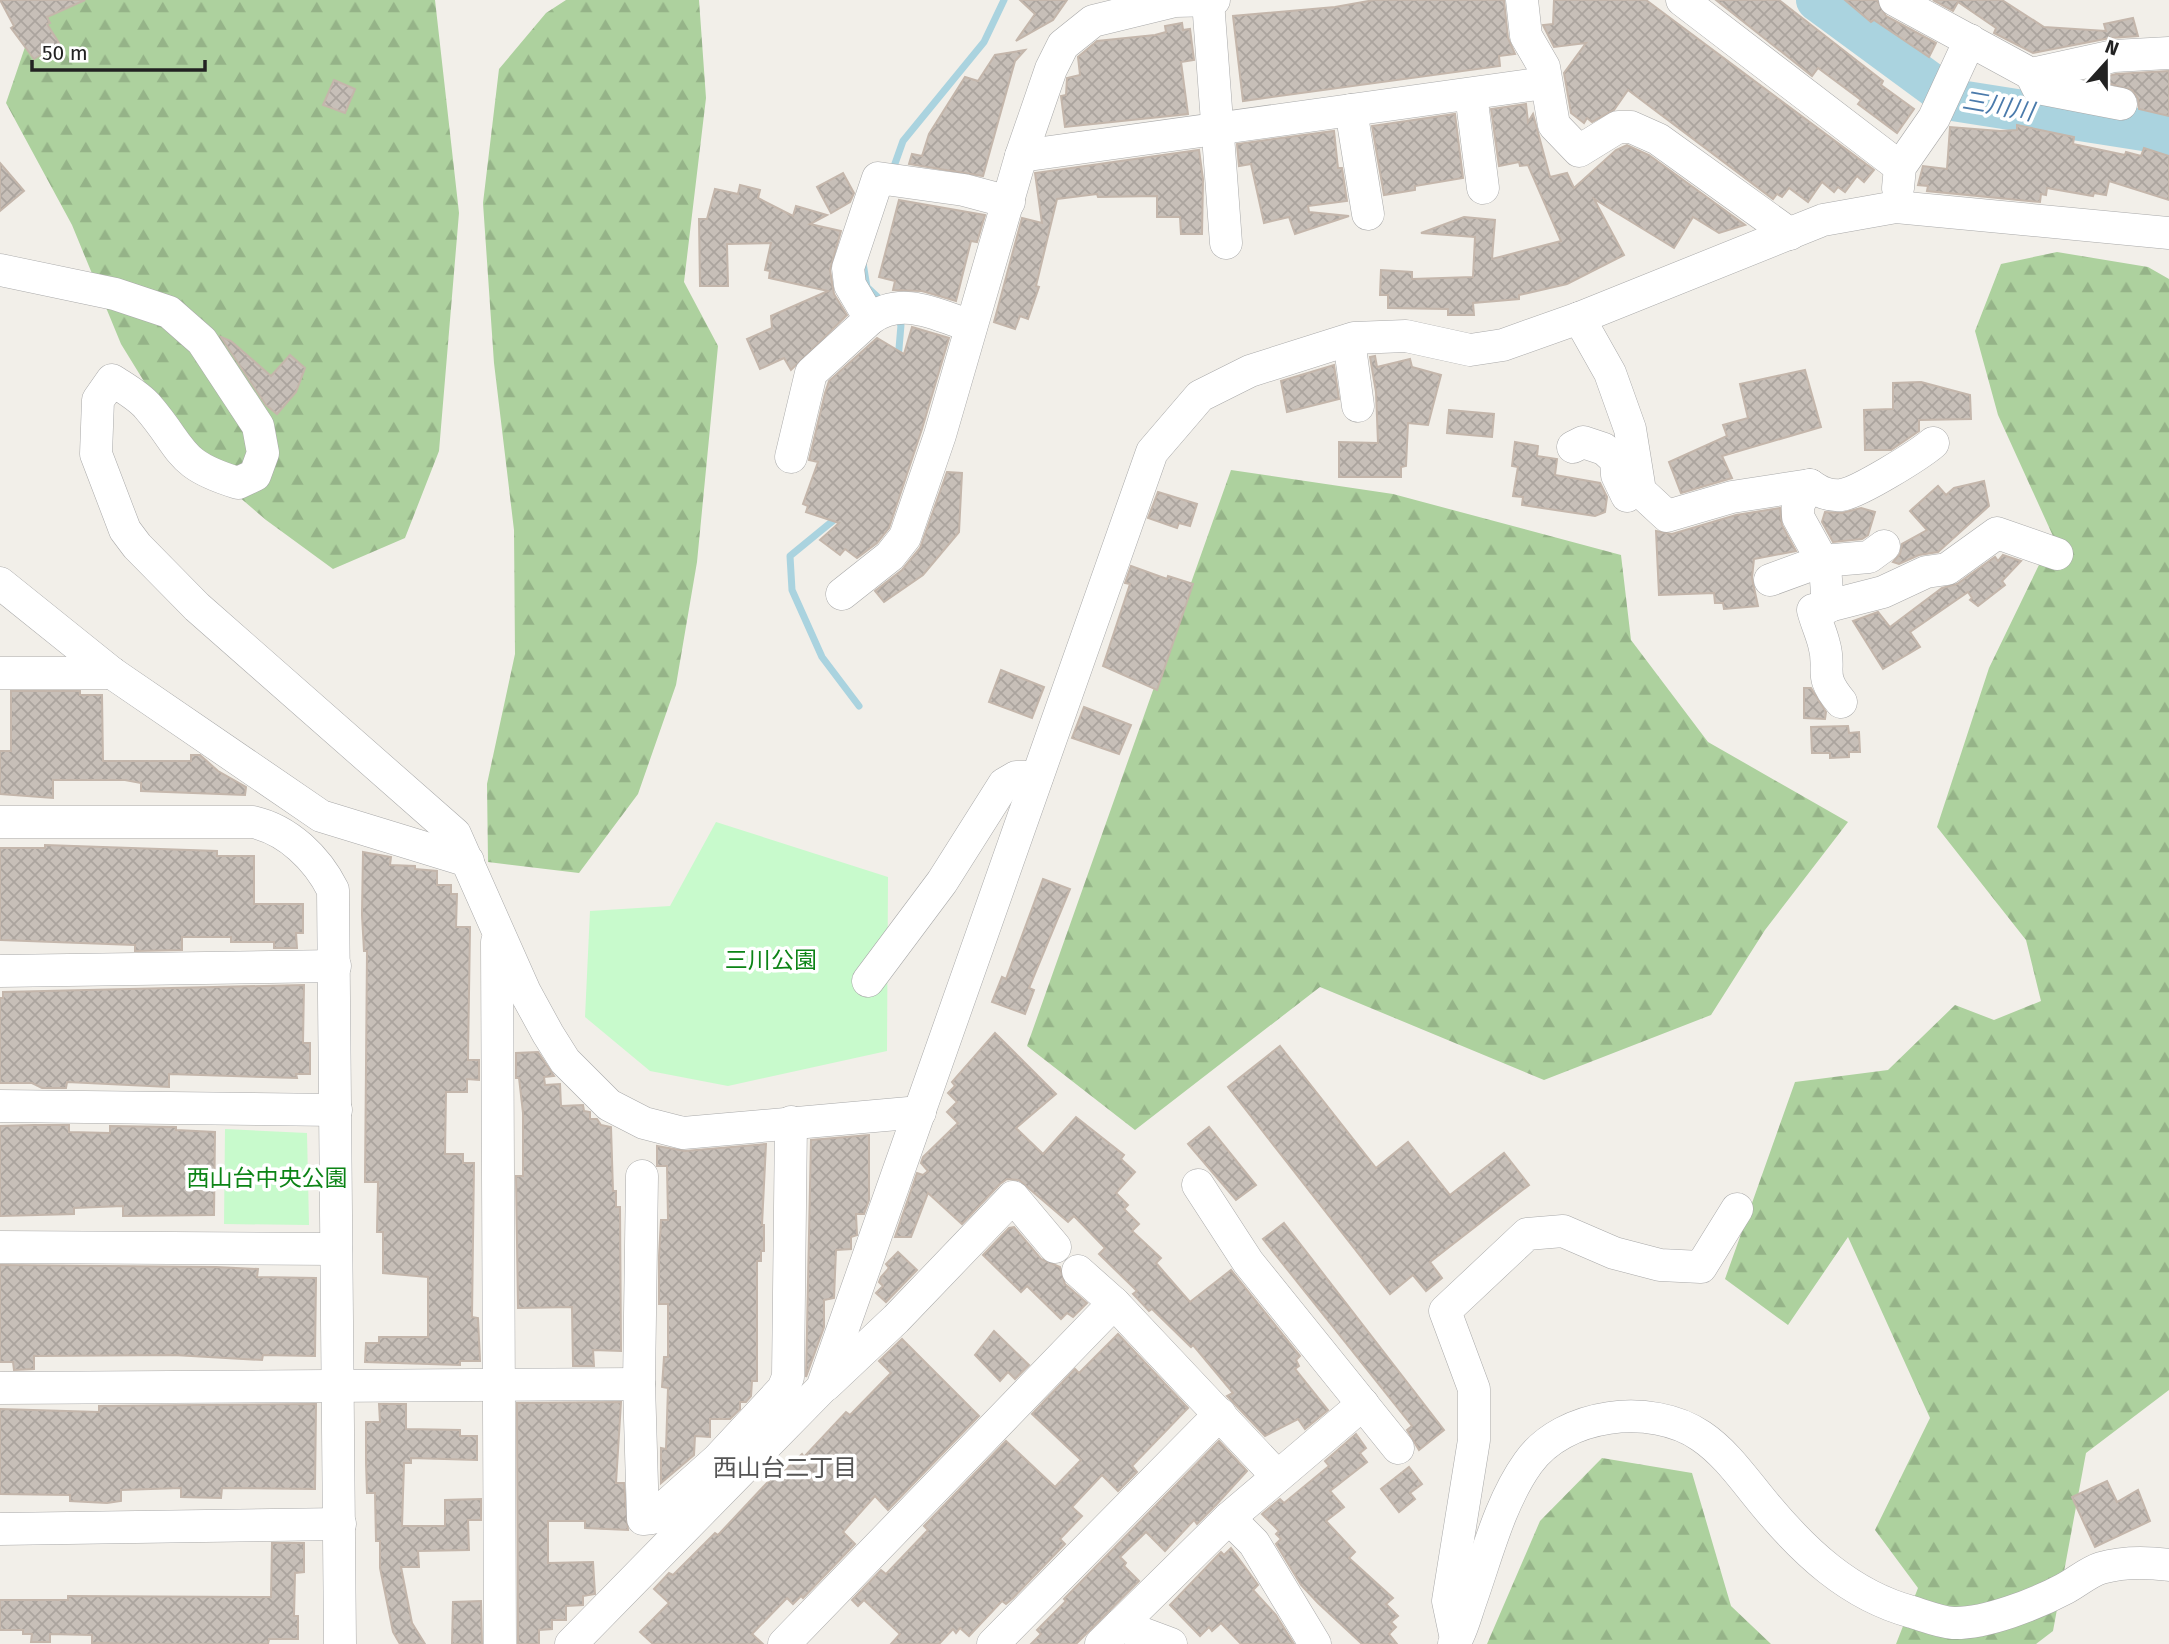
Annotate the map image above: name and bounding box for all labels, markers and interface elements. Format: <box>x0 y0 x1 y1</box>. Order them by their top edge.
scale bar <box>32 28 205 72</box>
north arrow <box>2071 28 2141 98</box>
text: N <box>2102 35 2122 61</box>
text: 50 m <box>42 40 88 66</box>
water label: 三川川 <box>1960 86 2039 127</box>
park label: 三川公園 <box>725 946 817 974</box>
park label: 西山台中央公園 <box>187 1164 348 1192</box>
district label: 西山台二丁目 <box>713 1454 857 1482</box>

